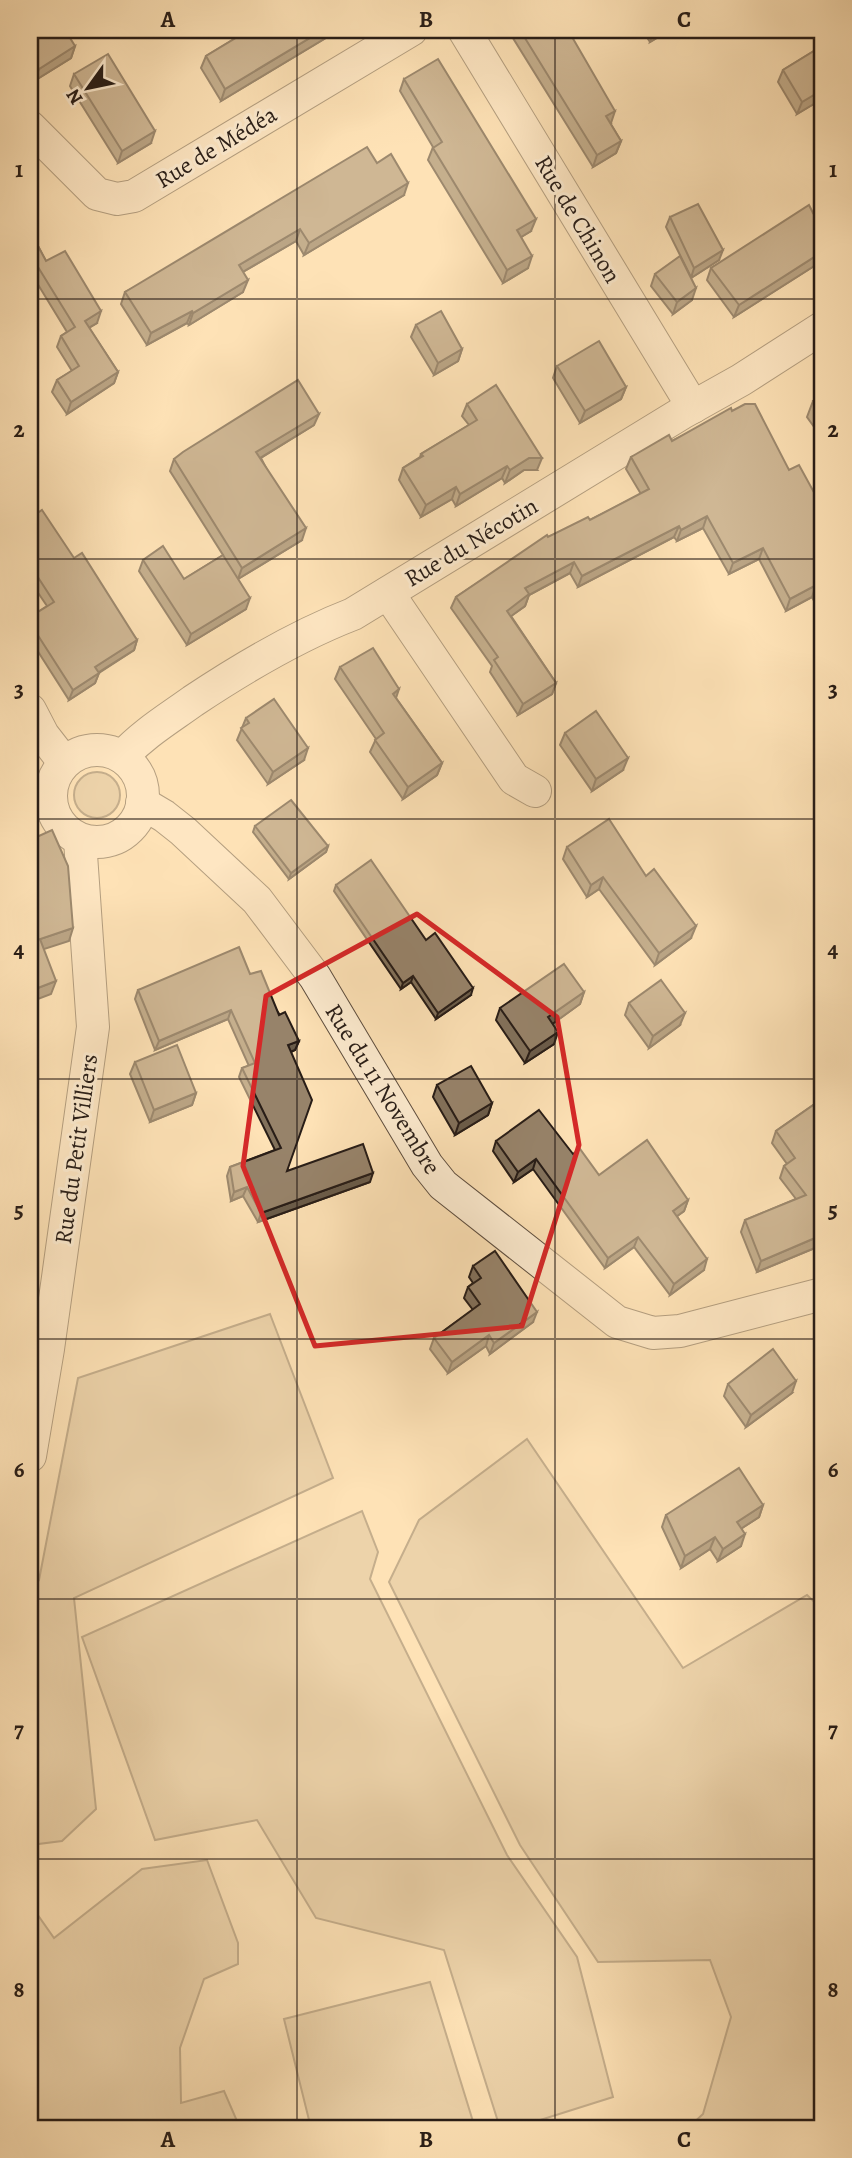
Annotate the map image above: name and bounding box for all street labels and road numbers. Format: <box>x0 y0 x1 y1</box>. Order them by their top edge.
street label: Rue de Médéa <box>149 98 283 196</box>
street label: Rue de Chinon <box>527 149 629 289</box>
street label: Rue du Nécotin <box>398 490 544 594</box>
street label: Rue du 11 Novembre <box>318 998 448 1180</box>
street label: Rue du Petit Villiers <box>47 1052 105 1246</box>

